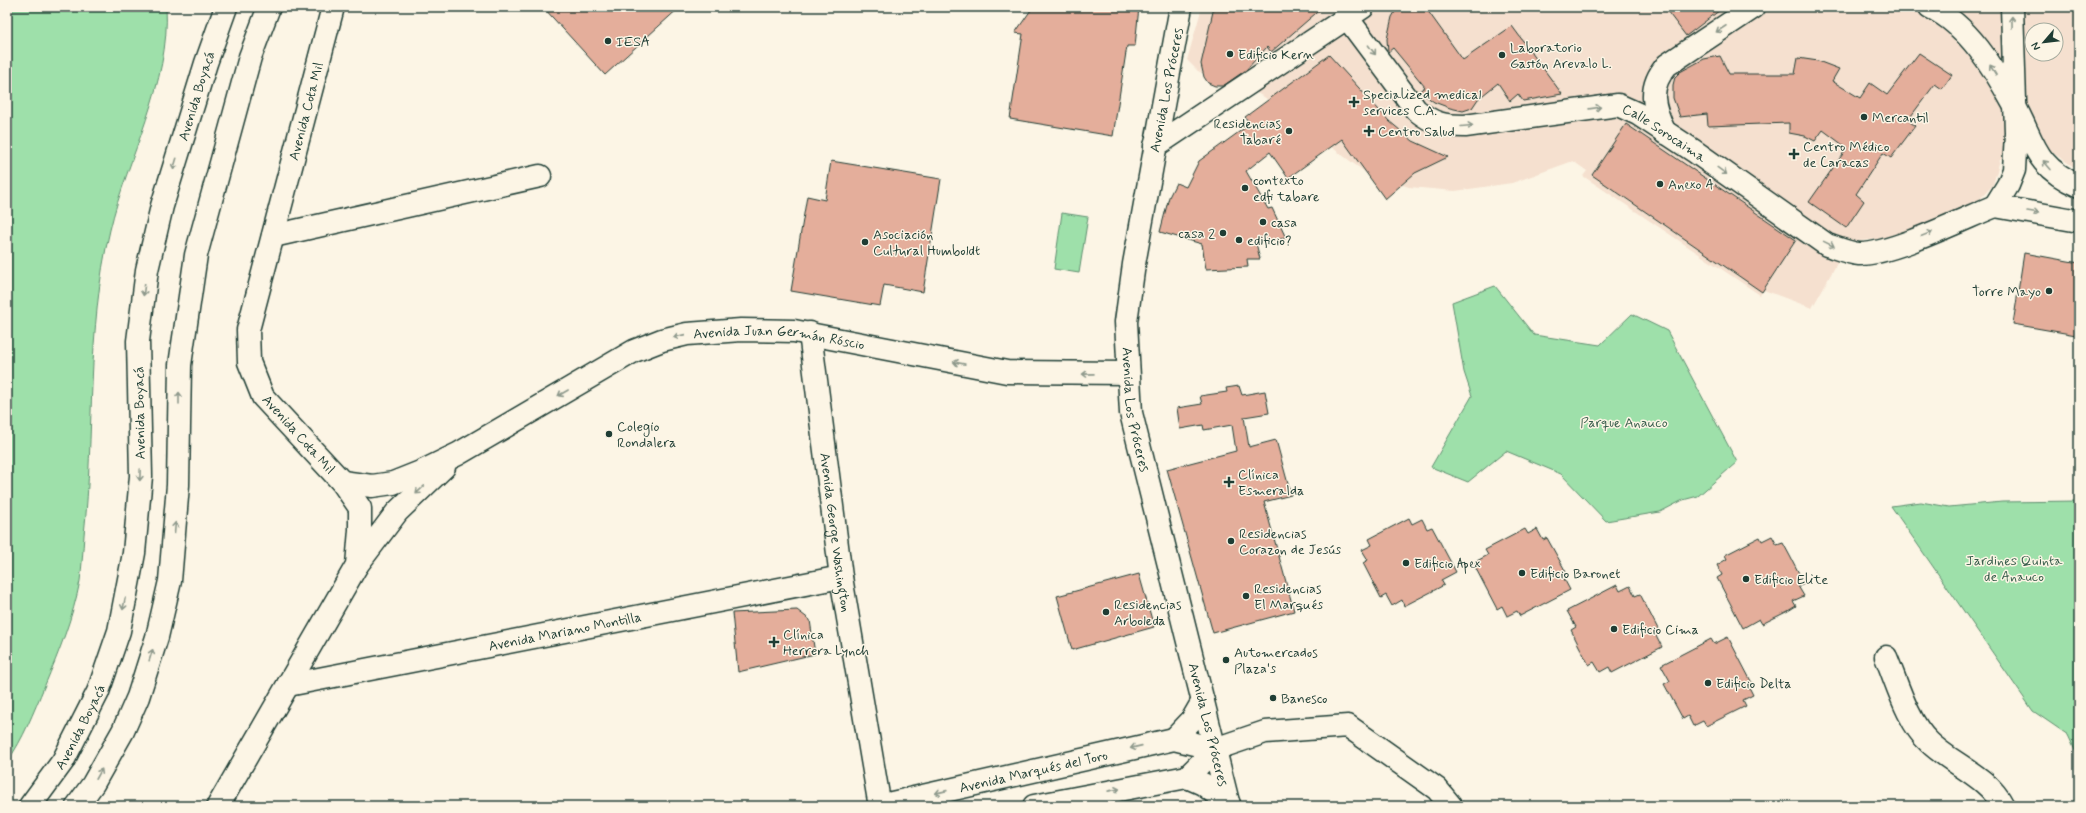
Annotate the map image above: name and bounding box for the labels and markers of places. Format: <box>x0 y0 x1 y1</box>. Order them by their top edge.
place label: IESA <box>616 33 650 51</box>
marker: IESA <box>603 36 613 46</box>
place label: Laboratorio Gastón Arevalo L. <box>1510 39 1612 73</box>
place label: Edificio Kern <box>1238 46 1314 64</box>
marker: Edificio Kern <box>1225 49 1235 59</box>
marker: Laboratorio Gastón Arevalo L. <box>1497 50 1507 60</box>
place label: Specialized medical services C.A. <box>1363 86 1482 120</box>
marker: Specialized medical services C.A. <box>1348 96 1360 108</box>
place label: Mercantil <box>1872 109 1929 127</box>
marker: Mercantil <box>1859 112 1869 122</box>
place label: Residencias Tabaré <box>1214 115 1281 149</box>
place label: Centro Salud <box>1378 123 1455 141</box>
marker: Centro Salud <box>1363 125 1375 137</box>
marker: Residencias Tabaré <box>1284 126 1294 136</box>
place label: Centro Médico de Caracas <box>1803 138 1890 172</box>
marker: Centro Médico de Caracas <box>1788 148 1800 160</box>
place label: contexto edfi tabare <box>1253 172 1320 206</box>
place label: Anexo A <box>1668 176 1714 194</box>
marker: Anexo A <box>1655 179 1665 189</box>
marker: contexto edfi tabare <box>1240 183 1250 193</box>
place label: casa <box>1271 214 1297 232</box>
marker: casa <box>1258 217 1268 227</box>
place label: casa 2 <box>1178 225 1215 243</box>
place label: Asociación Cultural Humboldt <box>873 226 980 260</box>
marker: casa 2 <box>1218 228 1228 238</box>
place label: edificio? <box>1247 232 1292 250</box>
marker: edificio? <box>1234 235 1244 245</box>
marker: Asociación Cultural Humboldt <box>860 237 870 247</box>
place label: Torre Mayo <box>1972 283 2041 301</box>
marker: Torre Mayo <box>2044 286 2054 296</box>
place label: Colegio Rondalera <box>617 418 676 452</box>
marker: Colegio Rondalera <box>604 429 614 439</box>
place label: Clínica Esmeralda <box>1238 466 1304 500</box>
marker: Clínica Esmeralda <box>1223 476 1235 488</box>
place label: Residencias Corazon de Jesús <box>1239 525 1341 559</box>
marker: Residencias Corazon de Jesús <box>1226 536 1236 546</box>
place label: Edificio Apex <box>1414 555 1481 574</box>
marker: Edificio Apex <box>1401 558 1411 568</box>
place label: Edificio Baronet <box>1530 565 1620 583</box>
marker: Edificio Baronet <box>1517 568 1527 578</box>
place label: Edificio Elite <box>1754 571 1828 589</box>
marker: Edificio Elite <box>1741 574 1751 584</box>
place label: Residencias El Marqués <box>1254 580 1323 614</box>
marker: Residencias El Marqués <box>1241 591 1251 601</box>
place label: Residencias Arboleda <box>1114 596 1182 630</box>
marker: Residencias Arboleda <box>1101 607 1111 617</box>
place label: Edificio Cima <box>1622 621 1699 639</box>
marker: Edificio Cima <box>1609 624 1619 634</box>
place label: Clínica Herrera Lynch <box>783 626 869 660</box>
marker: Clínica Herrera Lynch <box>768 636 780 648</box>
place label: Automercados Plaza's <box>1234 644 1318 678</box>
marker: Automercados Plaza's <box>1221 655 1231 665</box>
place label: Edificio Delta <box>1716 675 1792 693</box>
marker: Edificio Delta <box>1703 678 1713 688</box>
place label: Banesco <box>1281 690 1328 708</box>
marker: Banesco <box>1268 693 1278 703</box>

